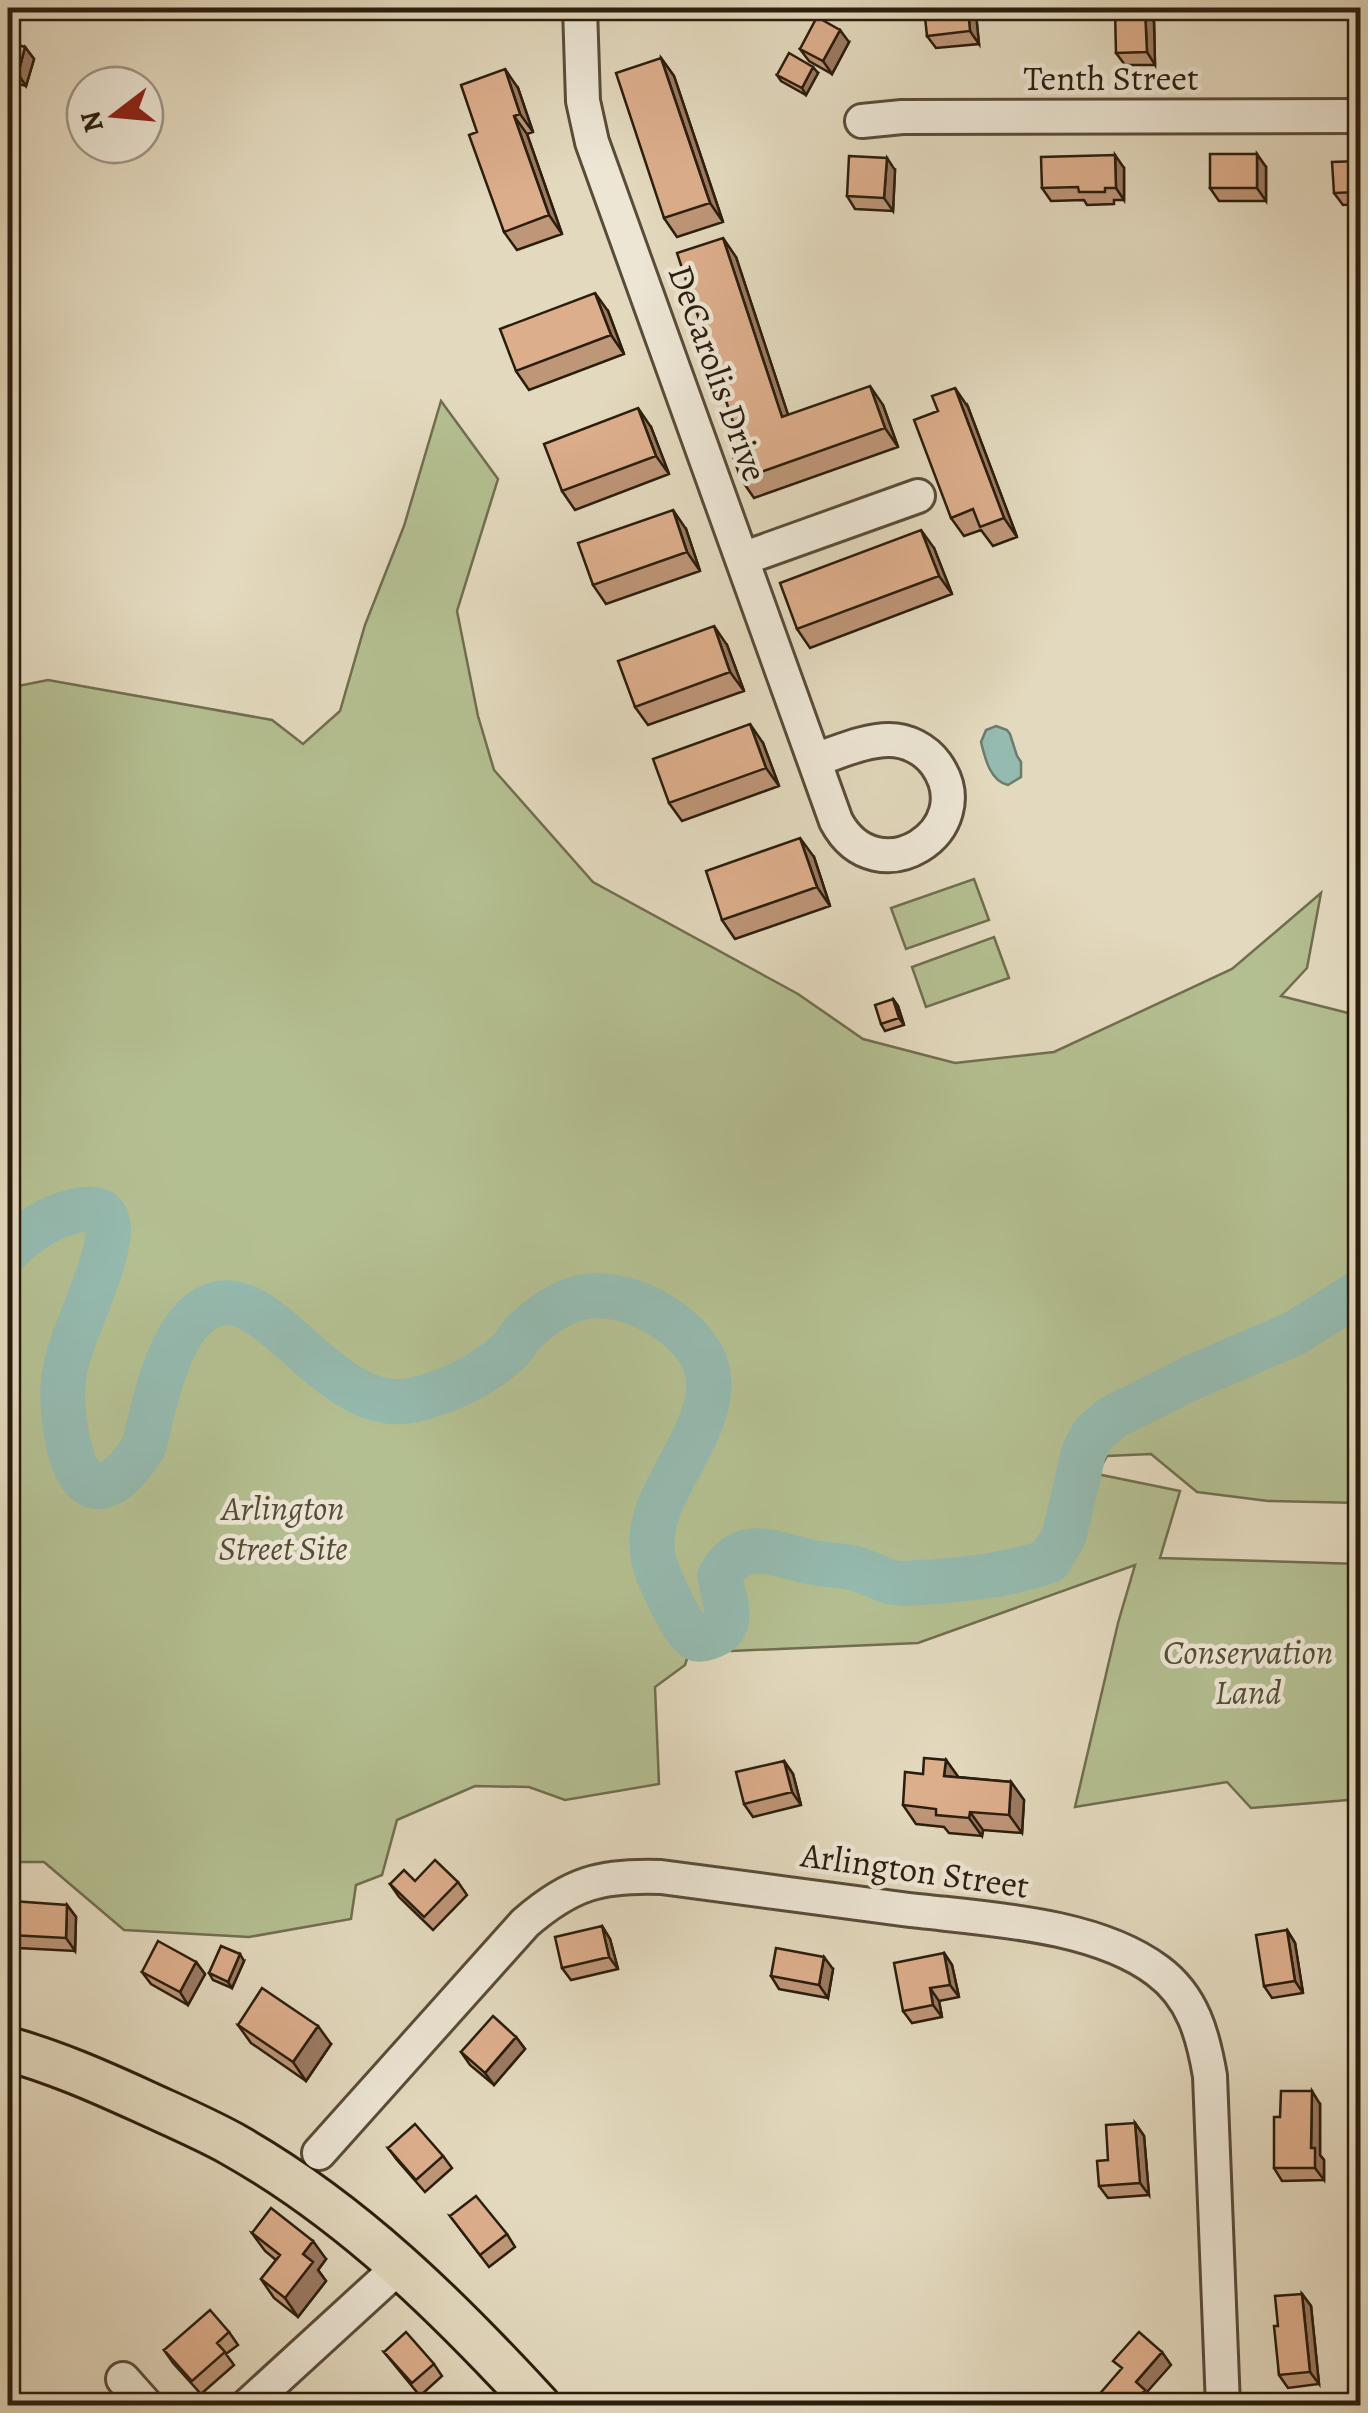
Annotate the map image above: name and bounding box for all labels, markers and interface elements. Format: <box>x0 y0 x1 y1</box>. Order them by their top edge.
street label: Tenth Street <box>1023 54 1199 102</box>
north arrow <box>65 65 165 165</box>
text: N <box>71 107 113 137</box>
street label: DeCarolis Drive <box>657 258 779 488</box>
park label: Arlington Street Site <box>218 1484 348 1572</box>
park label: Conservation Land <box>1163 1628 1333 1716</box>
street label: Arlington Street <box>797 1830 1032 1910</box>

